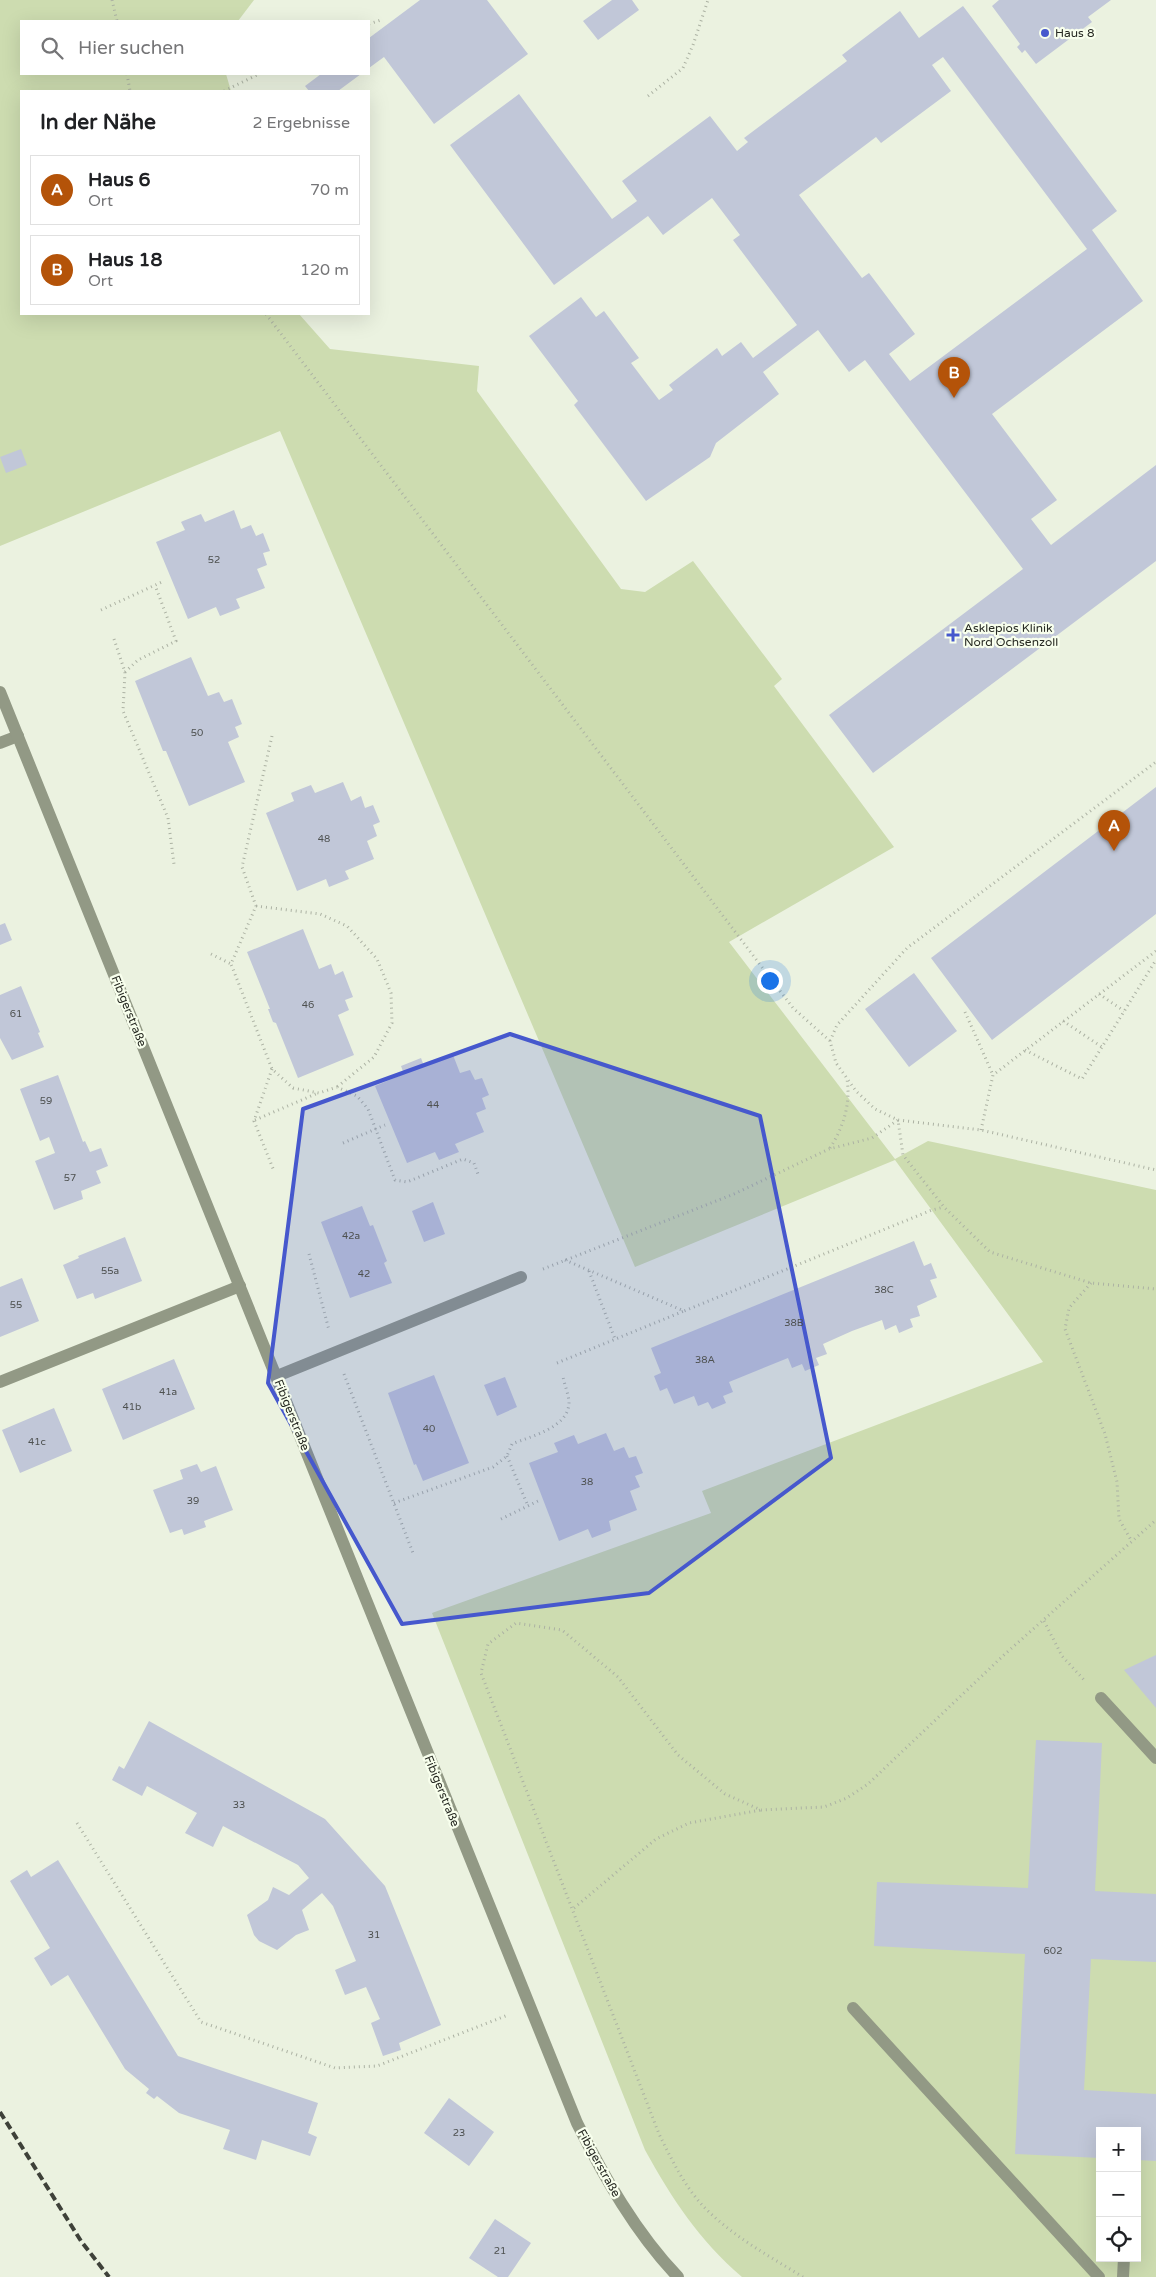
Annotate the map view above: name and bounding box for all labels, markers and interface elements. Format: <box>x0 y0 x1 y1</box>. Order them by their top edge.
search box <box>20 20 370 75</box>
place label: Haus 8 <box>1055 26 1094 40</box>
marker: Haus 8 <box>1039 27 1051 39</box>
icon: search <box>38 34 66 62</box>
text: Hier suchen <box>78 37 185 59</box>
text: In der Nähe <box>40 110 156 135</box>
text: 2 Ergebnisse <box>252 113 350 133</box>
text: Haus 6 <box>88 169 151 191</box>
text: A <box>51 180 63 200</box>
text: 70 m <box>310 180 349 200</box>
text: Ort <box>88 191 113 211</box>
text: Haus 18 <box>88 249 162 271</box>
text: B <box>51 260 63 280</box>
text: 120 m <box>300 260 349 280</box>
text: Ort <box>88 271 113 291</box>
pin: B <box>938 357 970 398</box>
house number: 52 <box>208 554 220 566</box>
place label: Asklepios Klinik Nord Ochsenzoll <box>964 621 1058 649</box>
marker: Asklepios Klinik Nord Ochsenzoll <box>946 628 960 642</box>
house number: 50 <box>191 727 203 739</box>
pin: A <box>1098 810 1130 851</box>
house number: 48 <box>318 833 330 845</box>
your location <box>757 968 783 994</box>
street label: Fibigerstraße <box>108 973 150 1049</box>
house number: 46 <box>302 999 314 1011</box>
house number: 61 <box>10 1008 22 1020</box>
house number: 59 <box>40 1095 52 1107</box>
house number: 44 <box>427 1099 439 1111</box>
house number: 57 <box>64 1172 76 1184</box>
house number: 42a <box>342 1230 360 1242</box>
house number: 55a <box>101 1265 119 1277</box>
house number: 42 <box>358 1268 370 1280</box>
house number: 38C <box>874 1284 894 1296</box>
house number: 55 <box>10 1299 22 1311</box>
house number: 38B <box>784 1317 804 1329</box>
house number: 38A <box>695 1354 715 1366</box>
street label: Fibigerstraße <box>271 1377 313 1453</box>
house number: 41a <box>159 1386 177 1398</box>
house number: 41b <box>123 1401 141 1413</box>
house number: 40 <box>423 1423 435 1435</box>
house number: 41c <box>28 1436 46 1448</box>
house number: 38 <box>581 1476 593 1488</box>
house number: 39 <box>187 1495 199 1507</box>
street label: Fibigerstraße <box>421 1753 463 1829</box>
house number: 33 <box>233 1799 245 1811</box>
house number: 31 <box>368 1929 380 1941</box>
house number: 602 <box>1044 1945 1062 1957</box>
house number: 23 <box>453 2127 465 2139</box>
street label: Fibigerstraße <box>575 2127 623 2200</box>
map controls <box>1096 2127 1141 2262</box>
button: + <box>1096 2127 1141 2172</box>
button: − <box>1096 2172 1141 2217</box>
button: locate <box>1096 2217 1141 2262</box>
house number: 21 <box>494 2245 506 2257</box>

